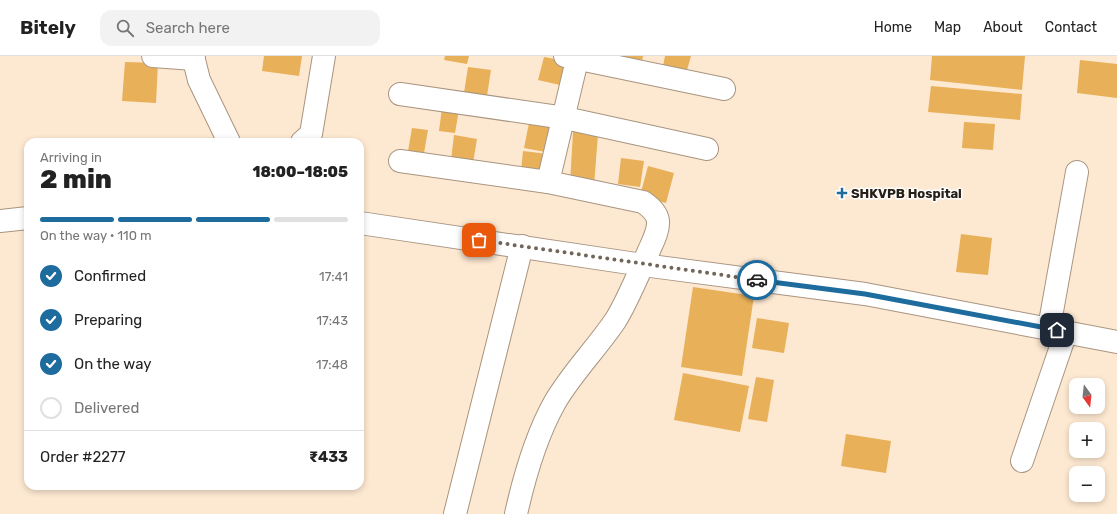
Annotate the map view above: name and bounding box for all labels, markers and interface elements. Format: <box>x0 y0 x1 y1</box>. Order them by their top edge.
search box <box>100 10 380 46</box>
text: Bitely <box>20 16 76 39</box>
icon: search <box>114 17 136 39</box>
text: Search here <box>146 19 230 37</box>
text: Home <box>874 19 912 36</box>
text: Map <box>934 19 961 36</box>
text: About <box>983 19 1023 36</box>
text: Contact <box>1045 19 1097 36</box>
text: Arriving in <box>40 150 102 165</box>
text: 18:00–18:05 <box>253 163 348 181</box>
text: 2 min <box>40 164 112 195</box>
place label: SHKVPB Hospital <box>851 186 962 201</box>
marker: SHKVPB Hospital <box>836 187 848 199</box>
pin <box>462 223 496 257</box>
text: On the way · 110 m <box>40 228 152 243</box>
icon: bag <box>468 229 490 251</box>
courier <box>737 260 777 300</box>
icon: check <box>40 265 62 287</box>
text: Confirmed <box>74 267 146 285</box>
text: 17:41 <box>319 269 348 284</box>
icon: car <box>746 269 768 291</box>
icon: check <box>40 309 62 331</box>
text: Preparing <box>74 311 142 329</box>
text: 17:43 <box>317 313 348 328</box>
pin <box>1040 313 1074 347</box>
icon: home <box>1046 319 1068 341</box>
icon: check <box>40 353 62 375</box>
text: On the way <box>74 355 152 373</box>
text: 17:48 <box>316 357 348 372</box>
north arrow <box>1069 378 1105 414</box>
map controls <box>1069 378 1105 502</box>
text: Delivered <box>74 399 139 417</box>
button: + <box>1069 422 1105 458</box>
text: Order #2277 <box>40 448 126 466</box>
text: ₹433 <box>309 448 348 466</box>
button: − <box>1069 466 1105 502</box>

